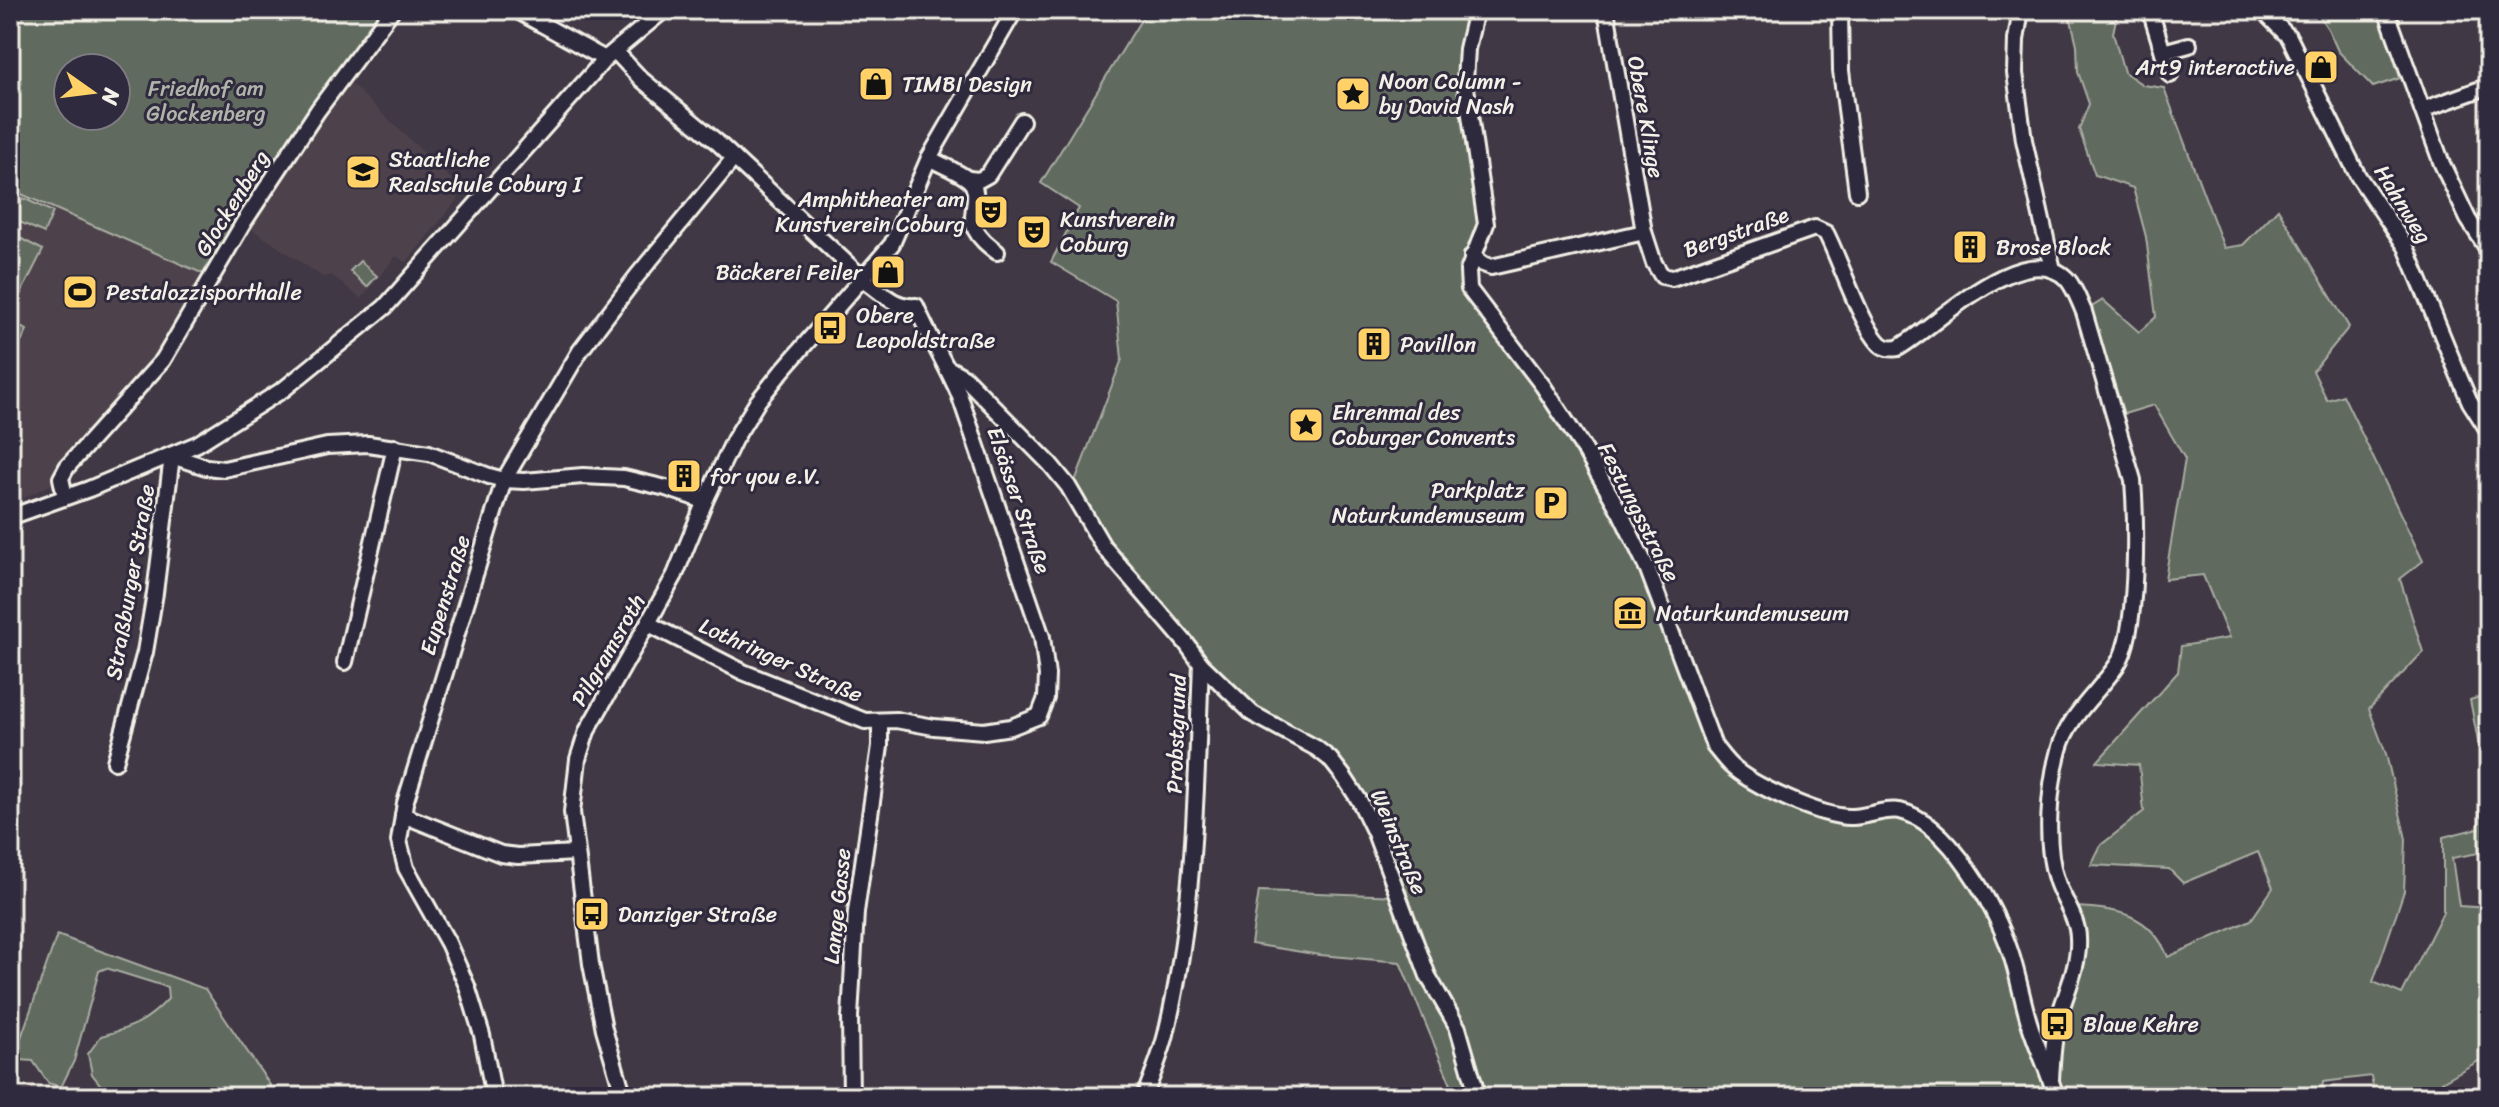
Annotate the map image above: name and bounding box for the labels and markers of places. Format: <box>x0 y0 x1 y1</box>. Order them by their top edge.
place label: Art9 interactive <box>2134 48 2295 87</box>
shop icon: Art9 interactive <box>2302 48 2340 86</box>
place label: Noon Column - by David Nash <box>1379 62 1522 126</box>
shop icon: TIMBI Design <box>857 65 895 103</box>
place label: TIMBI Design <box>902 65 1032 104</box>
place icon: Noon Column - by David Nash <box>1334 75 1372 113</box>
place label: Staatliche Realschule Coburg I <box>389 140 583 204</box>
school or university icon: Staatliche Realschule Coburg I <box>344 153 382 191</box>
place label: Amphitheater am Kunstverein Coburg <box>775 180 965 244</box>
theatre icon: Amphitheater am Kunstverein Coburg <box>972 193 1010 231</box>
place label: Kunstverein Coburg <box>1060 200 1175 264</box>
theatre icon: Kunstverein Coburg <box>1015 213 1053 251</box>
building icon: Brose Block <box>1951 228 1989 266</box>
place label: Brose Block <box>1996 228 2111 267</box>
place label: Bäckerei Feiler <box>716 253 864 292</box>
shop icon: Bäckerei Feiler <box>869 253 907 291</box>
sports icon: Pestalozzisporthalle <box>61 273 99 311</box>
place label: Pestalozzisporthalle <box>106 273 302 312</box>
place label: Obere Leopoldstraße <box>856 296 995 360</box>
bus stop icon: Obere Leopoldstraße <box>811 309 849 347</box>
building icon: Pavillon <box>1355 325 1393 363</box>
place label: Pavillon <box>1400 325 1476 364</box>
place label: Ehrenmal des Coburger Convents <box>1332 393 1515 457</box>
place icon: Ehrenmal des Coburger Convents <box>1287 406 1325 444</box>
building icon: for you e.V. <box>665 457 703 495</box>
place label: for you e.V. <box>710 457 821 496</box>
place label: Parkplatz Naturkundemuseum <box>1332 471 1526 535</box>
parking icon: Parkplatz Naturkundemuseum <box>1532 484 1570 522</box>
museum icon: Naturkundemuseum <box>1611 594 1649 632</box>
place label: Naturkundemuseum <box>1656 594 1849 633</box>
bus stop icon: Danziger Straße <box>573 895 611 933</box>
place label: Danziger Straße <box>618 895 777 934</box>
bus stop icon: Blaue Kehre <box>2038 1005 2076 1043</box>
place label: Blaue Kehre <box>2083 1005 2199 1044</box>

